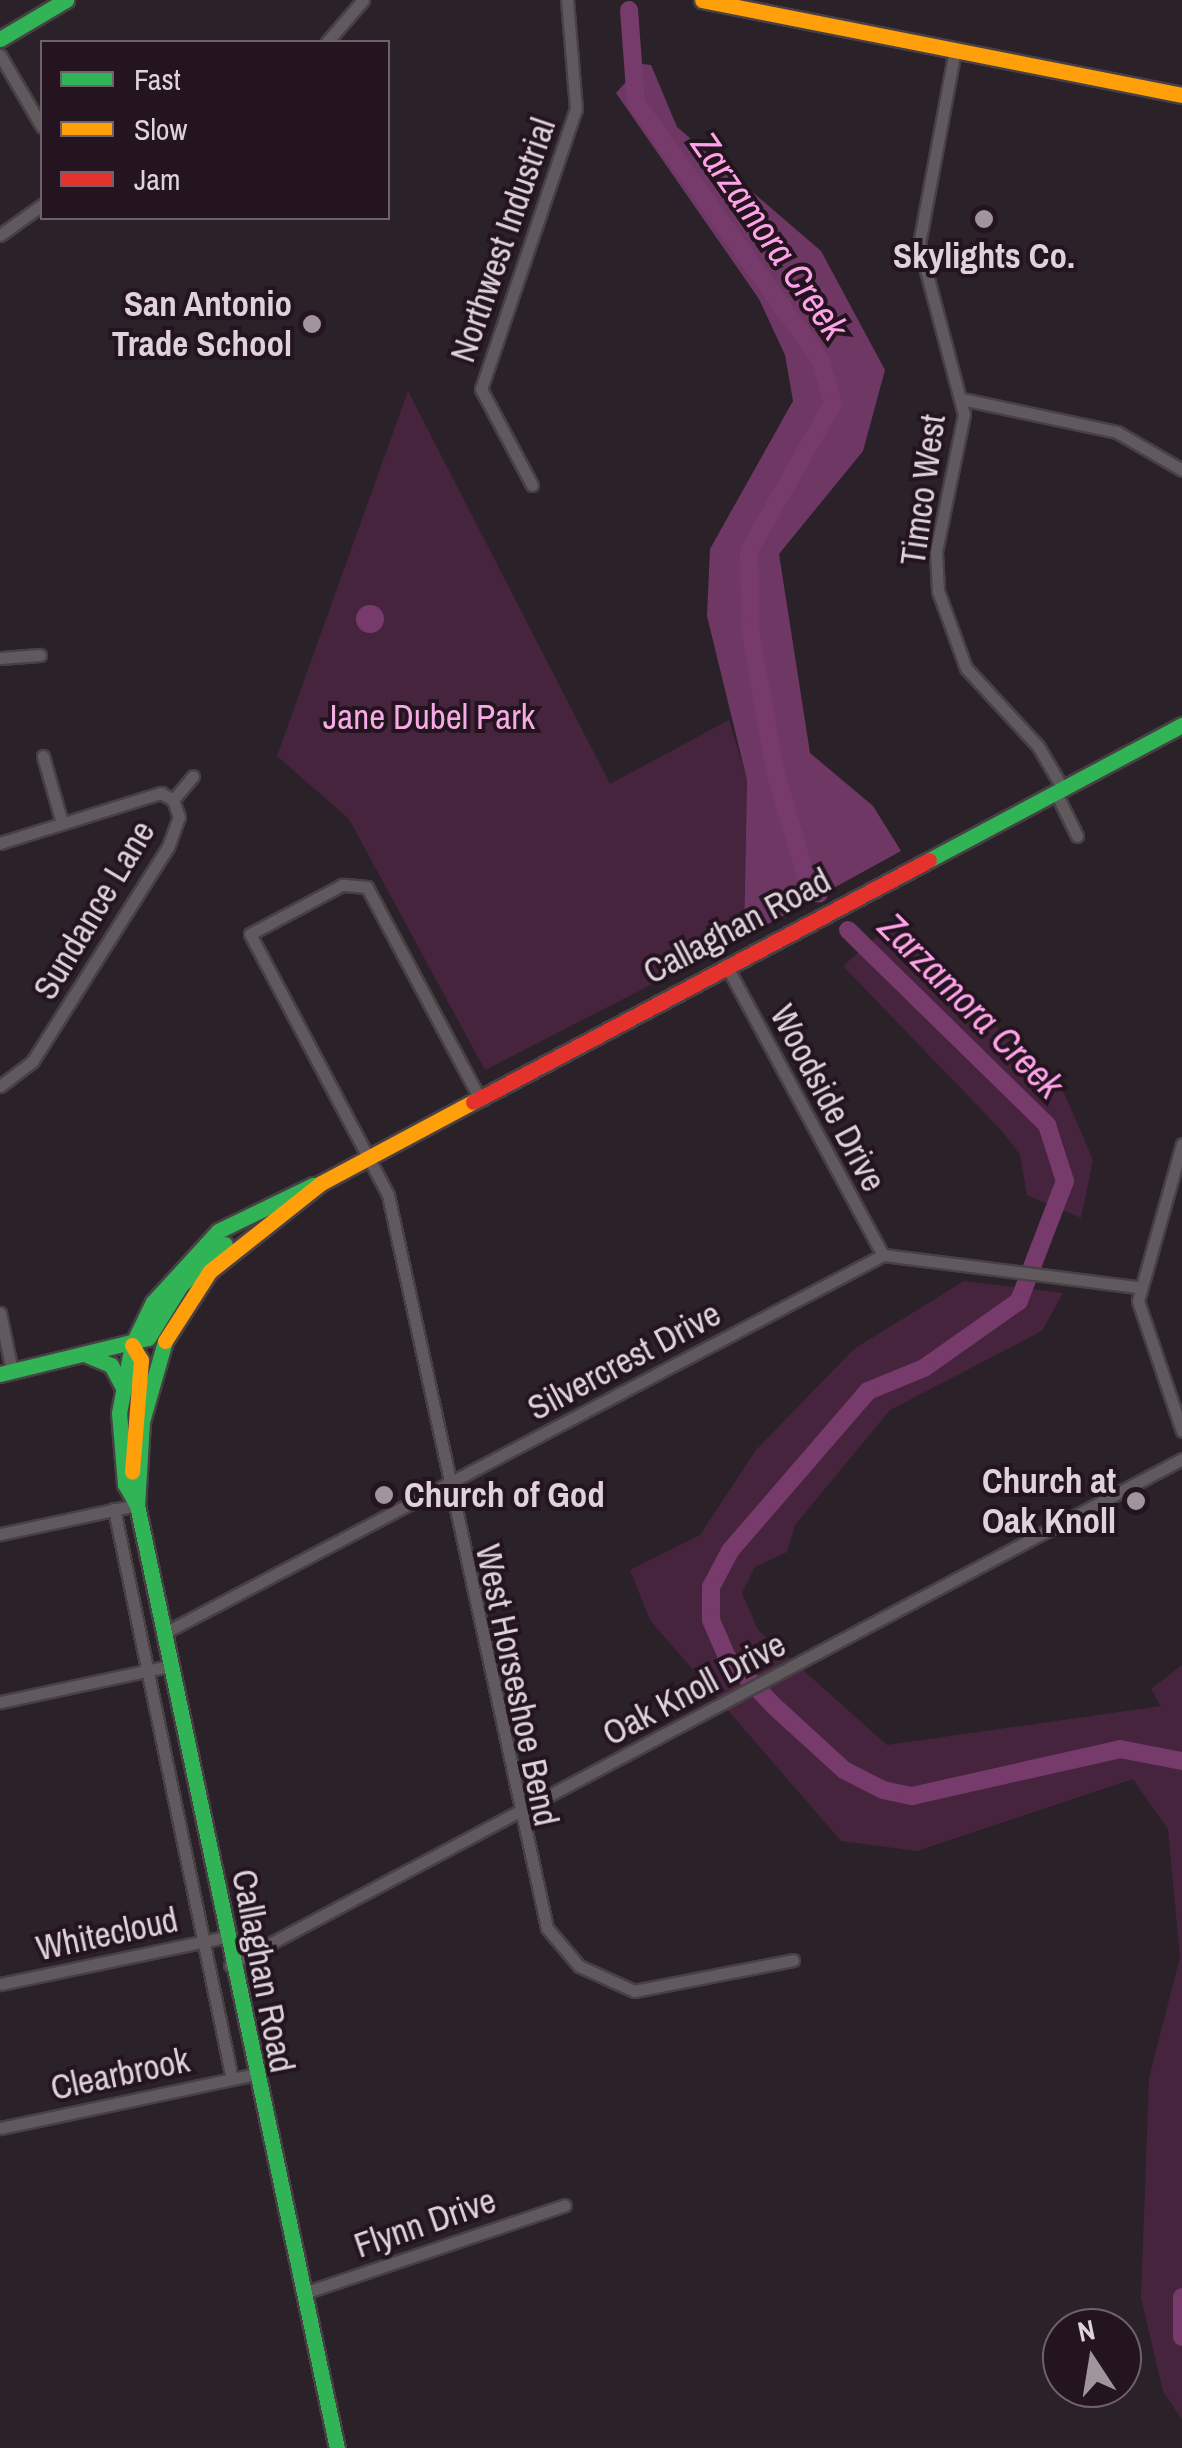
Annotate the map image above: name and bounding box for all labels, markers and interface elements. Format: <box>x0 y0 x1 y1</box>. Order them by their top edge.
legend <box>40 40 390 220</box>
text: Fast <box>134 59 181 99</box>
text: Slow <box>134 109 187 149</box>
street label: Northwest Industrial <box>442 113 564 367</box>
water label: Zarzamora Creek <box>682 124 858 348</box>
text: Jam <box>134 159 180 199</box>
marker: Skylights Co. <box>973 208 995 230</box>
place label: Skylights Co. <box>893 235 1075 277</box>
place label: San Antonio Trade School <box>112 283 292 365</box>
marker: San Antonio Trade School <box>301 313 323 335</box>
street label: Timco West <box>892 412 954 568</box>
park label: Jane Dubel Park <box>323 696 535 738</box>
street label: Sundance Lane <box>24 813 164 1007</box>
street label: Callaghan Road <box>636 859 838 993</box>
water label: Zarzamora Creek <box>869 904 1073 1108</box>
street label: Woodside Drive <box>761 998 895 1198</box>
street label: Silvercrest Drive <box>521 1293 727 1429</box>
place label: Church at Oak Knoll <box>982 1460 1116 1542</box>
place label: Church of God <box>404 1474 605 1516</box>
marker: Church of God <box>373 1484 395 1506</box>
marker: Church at Oak Knoll <box>1125 1490 1147 1512</box>
street label: West Horseshoe Bend <box>467 1540 567 1830</box>
street label: Oak Knoll Drive <box>595 1623 793 1755</box>
street label: Callaghan Road <box>223 1866 303 2076</box>
street label: Whitecloud <box>32 1899 182 1969</box>
street label: Clearbrook <box>47 2039 193 2109</box>
street label: Flynn Drive <box>349 2179 501 2267</box>
north arrow <box>1042 2308 1142 2408</box>
text: N <box>1074 2310 1098 2351</box>

